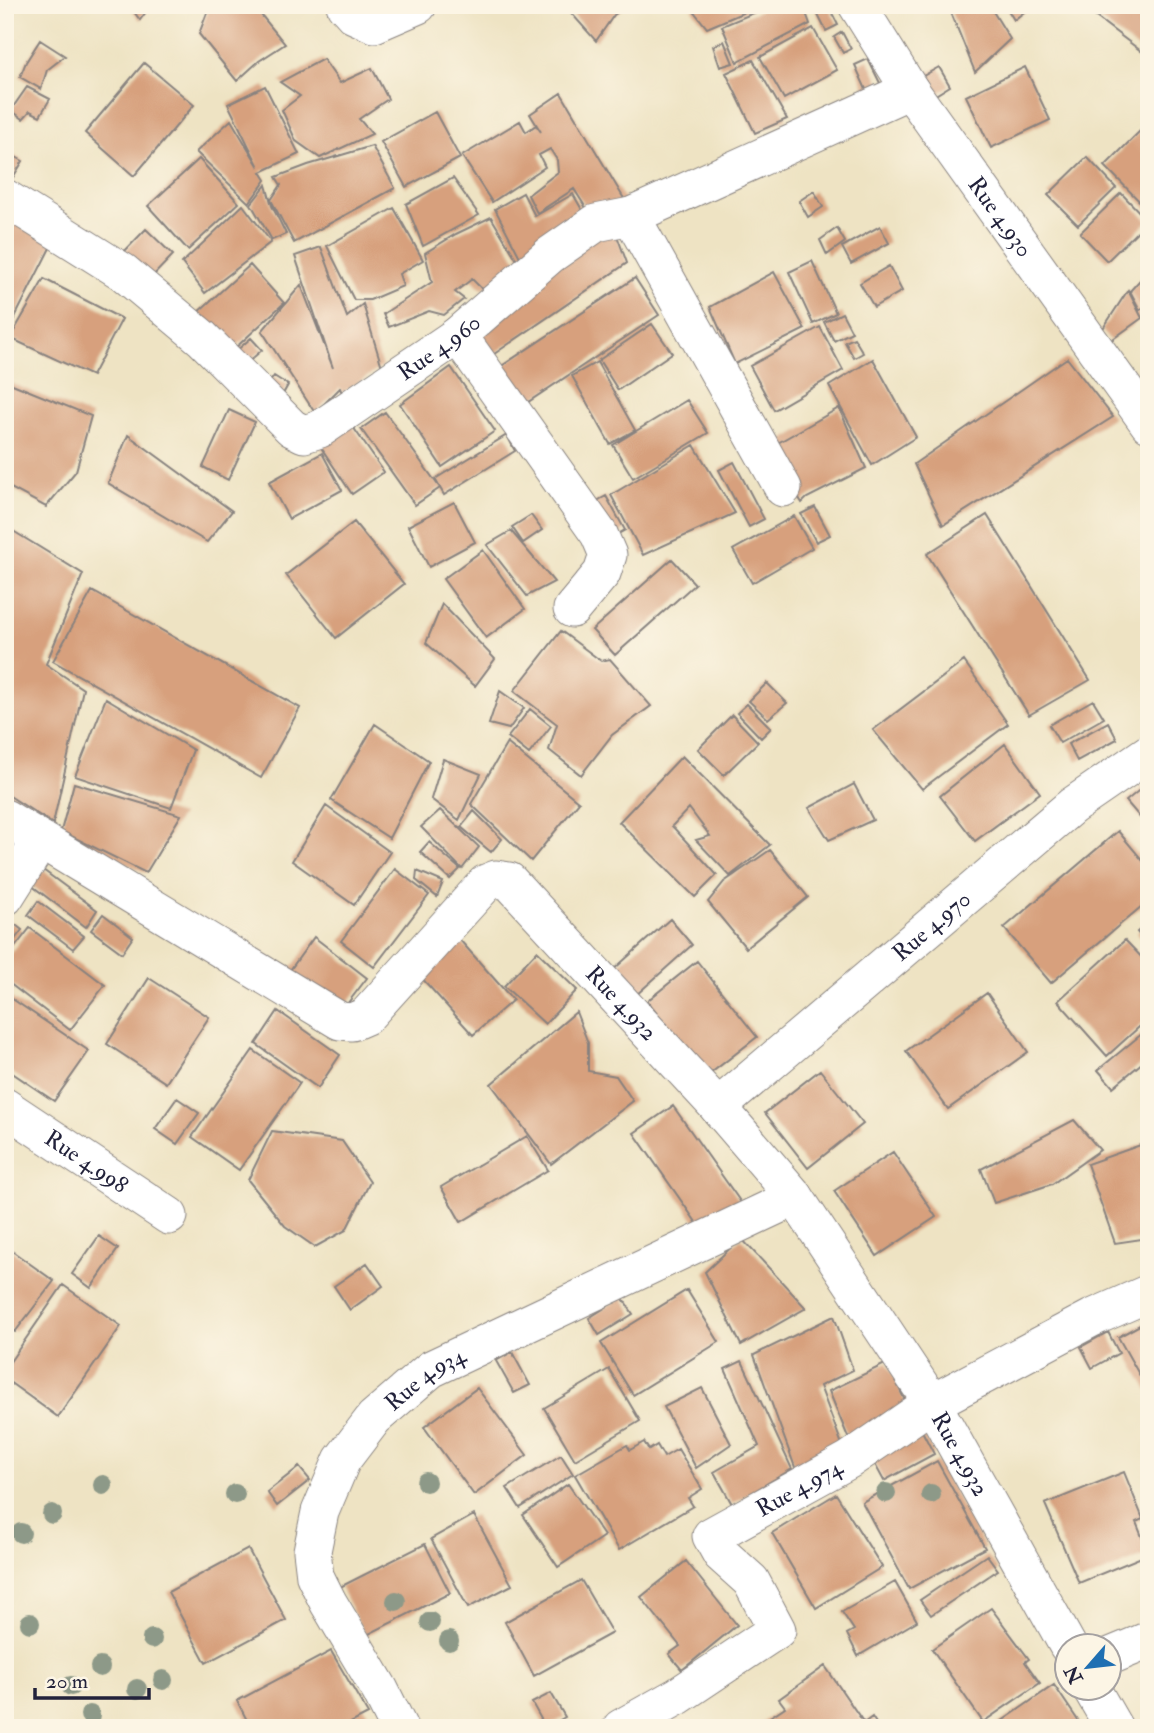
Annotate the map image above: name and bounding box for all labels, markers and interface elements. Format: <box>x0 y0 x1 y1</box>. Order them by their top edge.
street label: Rue 4.930 <box>962 171 1039 263</box>
street label: Rue 4.960 <box>392 308 486 387</box>
street label: Rue 4.970 <box>886 884 977 967</box>
street label: Rue 4.932 <box>580 959 664 1047</box>
street label: Rue 4.998 <box>39 1123 134 1200</box>
street label: Rue 4.934 <box>379 1340 471 1417</box>
street label: Rue 4.932 <box>925 1407 996 1501</box>
street label: Rue 4.974 <box>751 1451 848 1523</box>
north arrow <box>1052 1632 1122 1702</box>
scale bar <box>35 1656 149 1700</box>
text: N <box>1059 1660 1089 1689</box>
text: 20 m <box>46 1668 88 1695</box>

